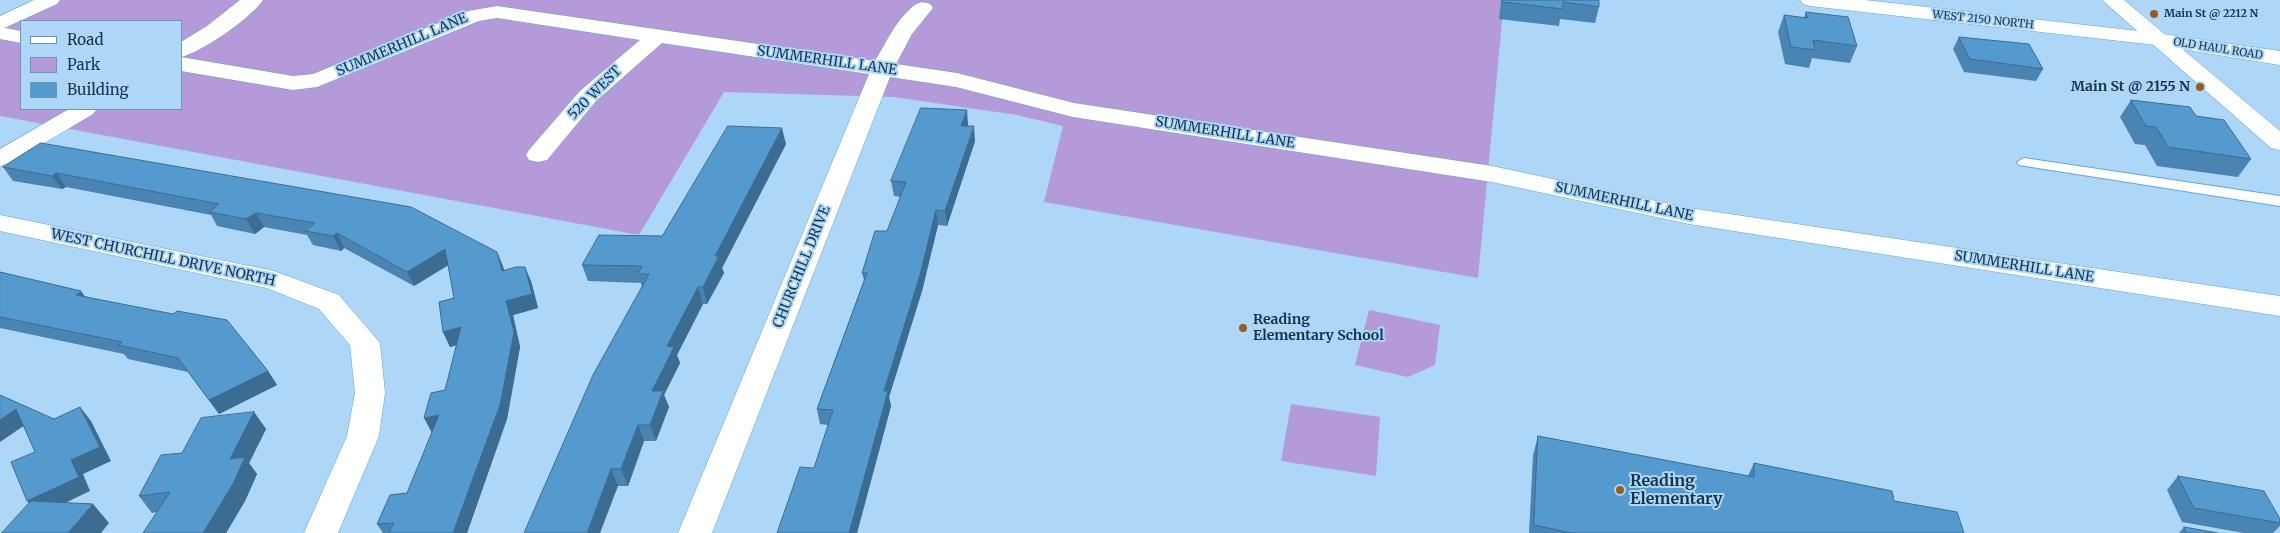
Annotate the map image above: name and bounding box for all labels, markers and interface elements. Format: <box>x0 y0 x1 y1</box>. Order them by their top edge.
place label: Main St @ 2212 N <box>2164 7 2258 21</box>
street label: WEST 2150 NORTH <box>1932 8 2034 32</box>
marker: Main St @ 2212 N <box>2148 8 2160 20</box>
street label: SUMMERHILL LANE <box>334 10 470 80</box>
legend <box>20 20 182 110</box>
text: Road <box>67 30 103 49</box>
street label: OLD HAUL ROAD <box>2172 35 2264 63</box>
street label: SUMMERHILL LANE <box>756 43 898 79</box>
text: Park <box>67 55 100 74</box>
street label: 520 WEST <box>565 63 625 123</box>
place label: Main St @ 2155 N <box>2071 79 2190 95</box>
text: Building <box>67 80 129 99</box>
marker: Main St @ 2155 N <box>2194 81 2206 93</box>
street label: SUMMERHILL LANE <box>1154 114 1296 152</box>
street label: SUMMERHILL LANE <box>1553 179 1695 225</box>
street label: CHURCHILL DRIVE <box>770 204 834 330</box>
street label: WEST CHURCHILL DRIVE NORTH <box>49 226 277 290</box>
street label: SUMMERHILL LANE <box>1953 248 2095 286</box>
place label: Reading Elementary School <box>1253 312 1384 344</box>
marker: Reading Elementary School <box>1237 322 1249 334</box>
place label: Reading Elementary <box>1630 471 1722 509</box>
marker: Reading Elementary <box>1614 484 1626 496</box>

